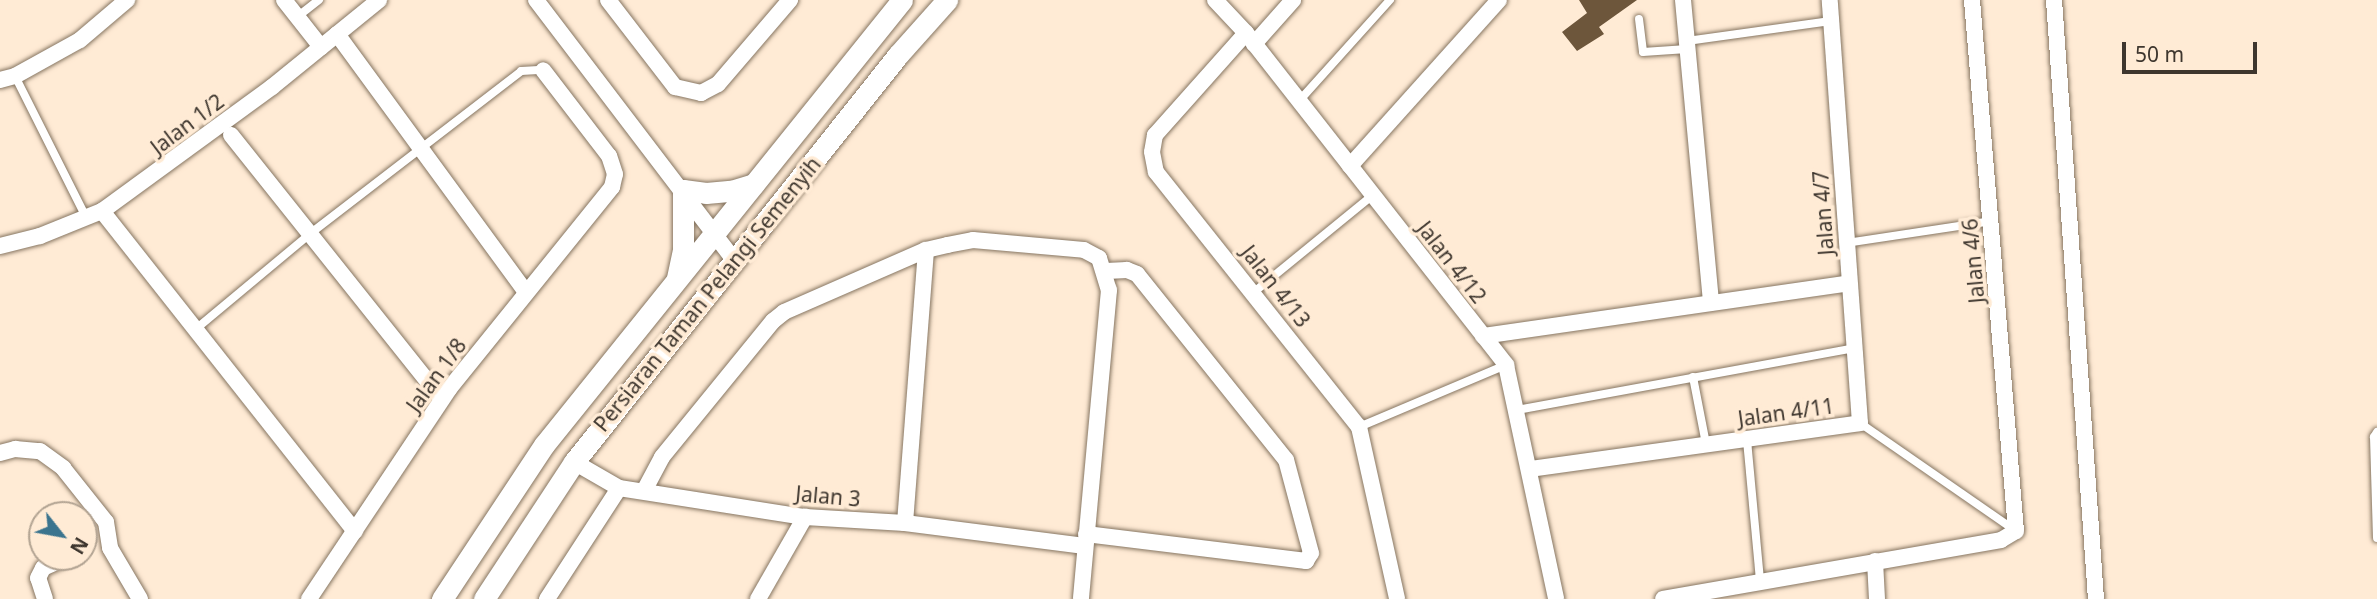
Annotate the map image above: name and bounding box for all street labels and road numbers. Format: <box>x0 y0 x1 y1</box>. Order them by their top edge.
street label: Jalan 1/2 <box>145 88 229 160</box>
street label: Persiaran Taman Pelangi Semenyih <box>588 152 826 436</box>
street label: Jalan 4/7 <box>1807 170 1839 256</box>
street label: Jalan 4/12 <box>1412 216 1492 308</box>
street label: Jalan 4/6 <box>1957 218 1989 304</box>
street label: Jalan 4/13 <box>1236 240 1316 332</box>
street label: Jalan 1/8 <box>401 333 471 417</box>
street label: Jalan 4/11 <box>1736 393 1836 431</box>
street label: Jalan 3 <box>794 481 862 511</box>

